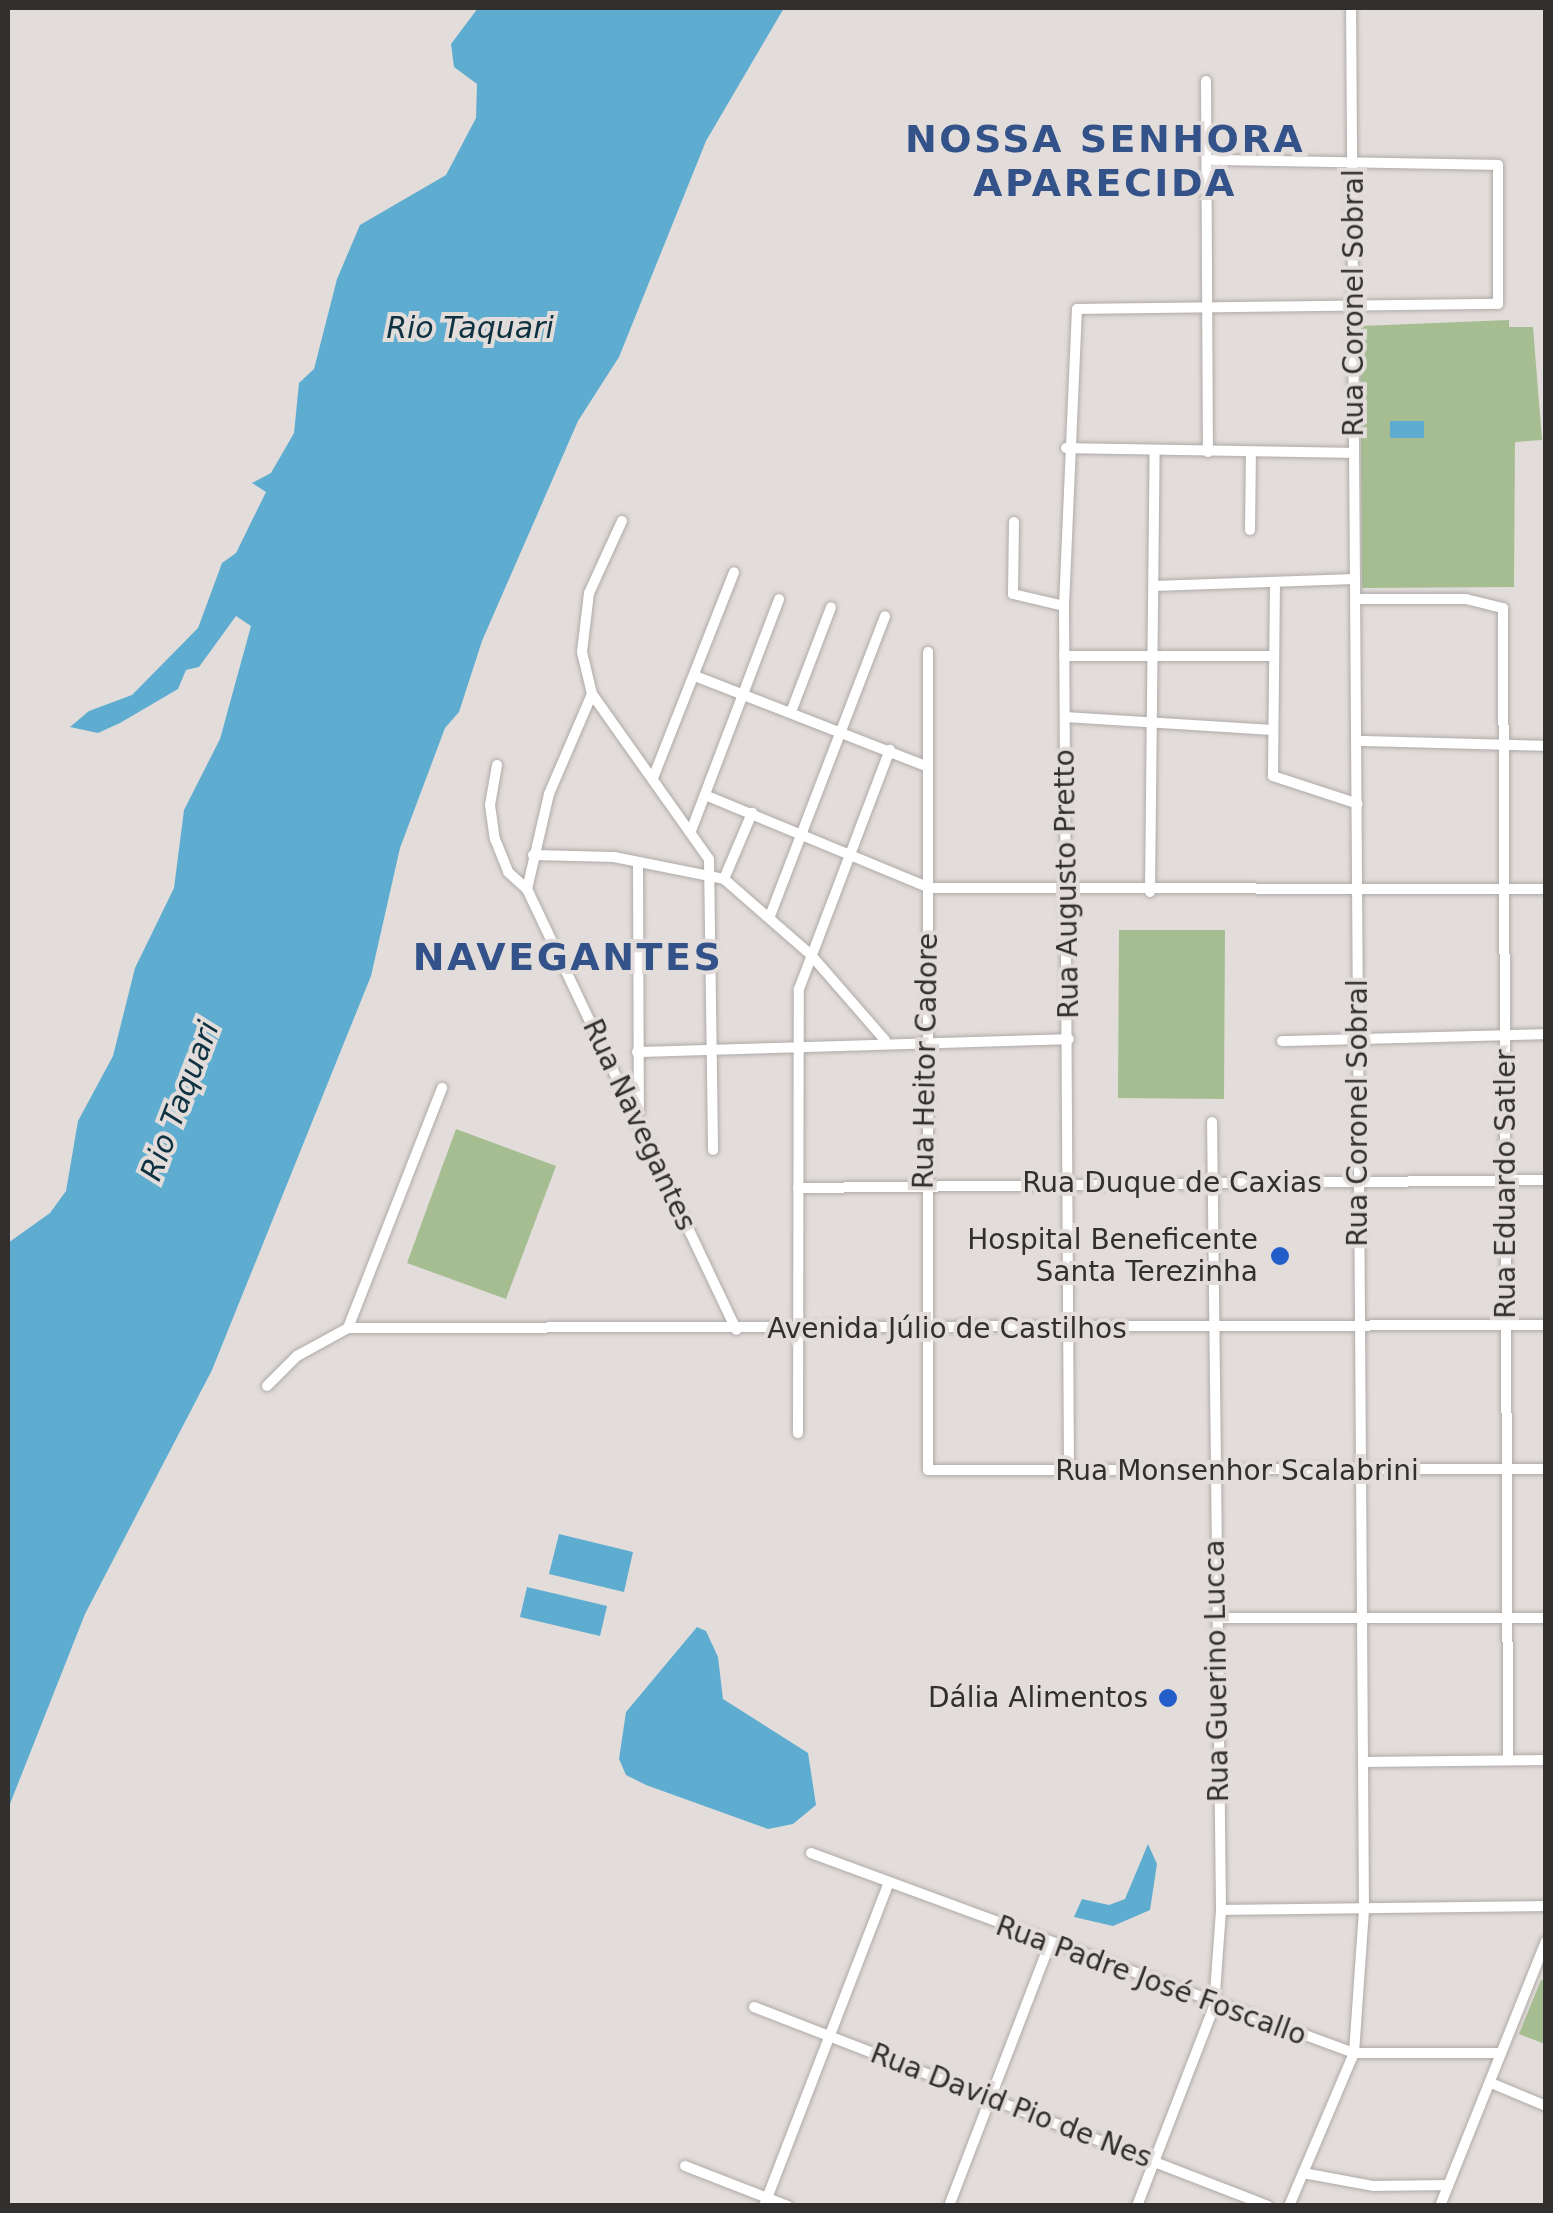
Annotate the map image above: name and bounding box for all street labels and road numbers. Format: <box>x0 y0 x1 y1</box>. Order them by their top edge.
street label: Rua Coronel Sobral <box>1337 169 1371 437</box>
street label: Rua Augusto Pretto <box>1048 749 1086 1019</box>
street label: Rua Heitor Cadore <box>907 933 945 1189</box>
street label: Rua Coronel Sobral <box>1341 979 1375 1247</box>
street label: Rua Navegantes <box>575 1014 703 1236</box>
street label: Rua Eduardo Satler <box>1489 1049 1523 1319</box>
street label: Rua Duque de Caxias <box>1022 1166 1322 1200</box>
street label: Avenida Júlio de Castilhos <box>767 1312 1127 1346</box>
street label: Rua Monsenhor Scalabrini <box>1055 1454 1419 1488</box>
street label: Rua Guerino Lucca <box>1198 1539 1236 1803</box>
street label: Rua Padre José Foscallo <box>991 1909 1311 2053</box>
street label: Rua David Pio de Nes <box>866 2037 1156 2175</box>

